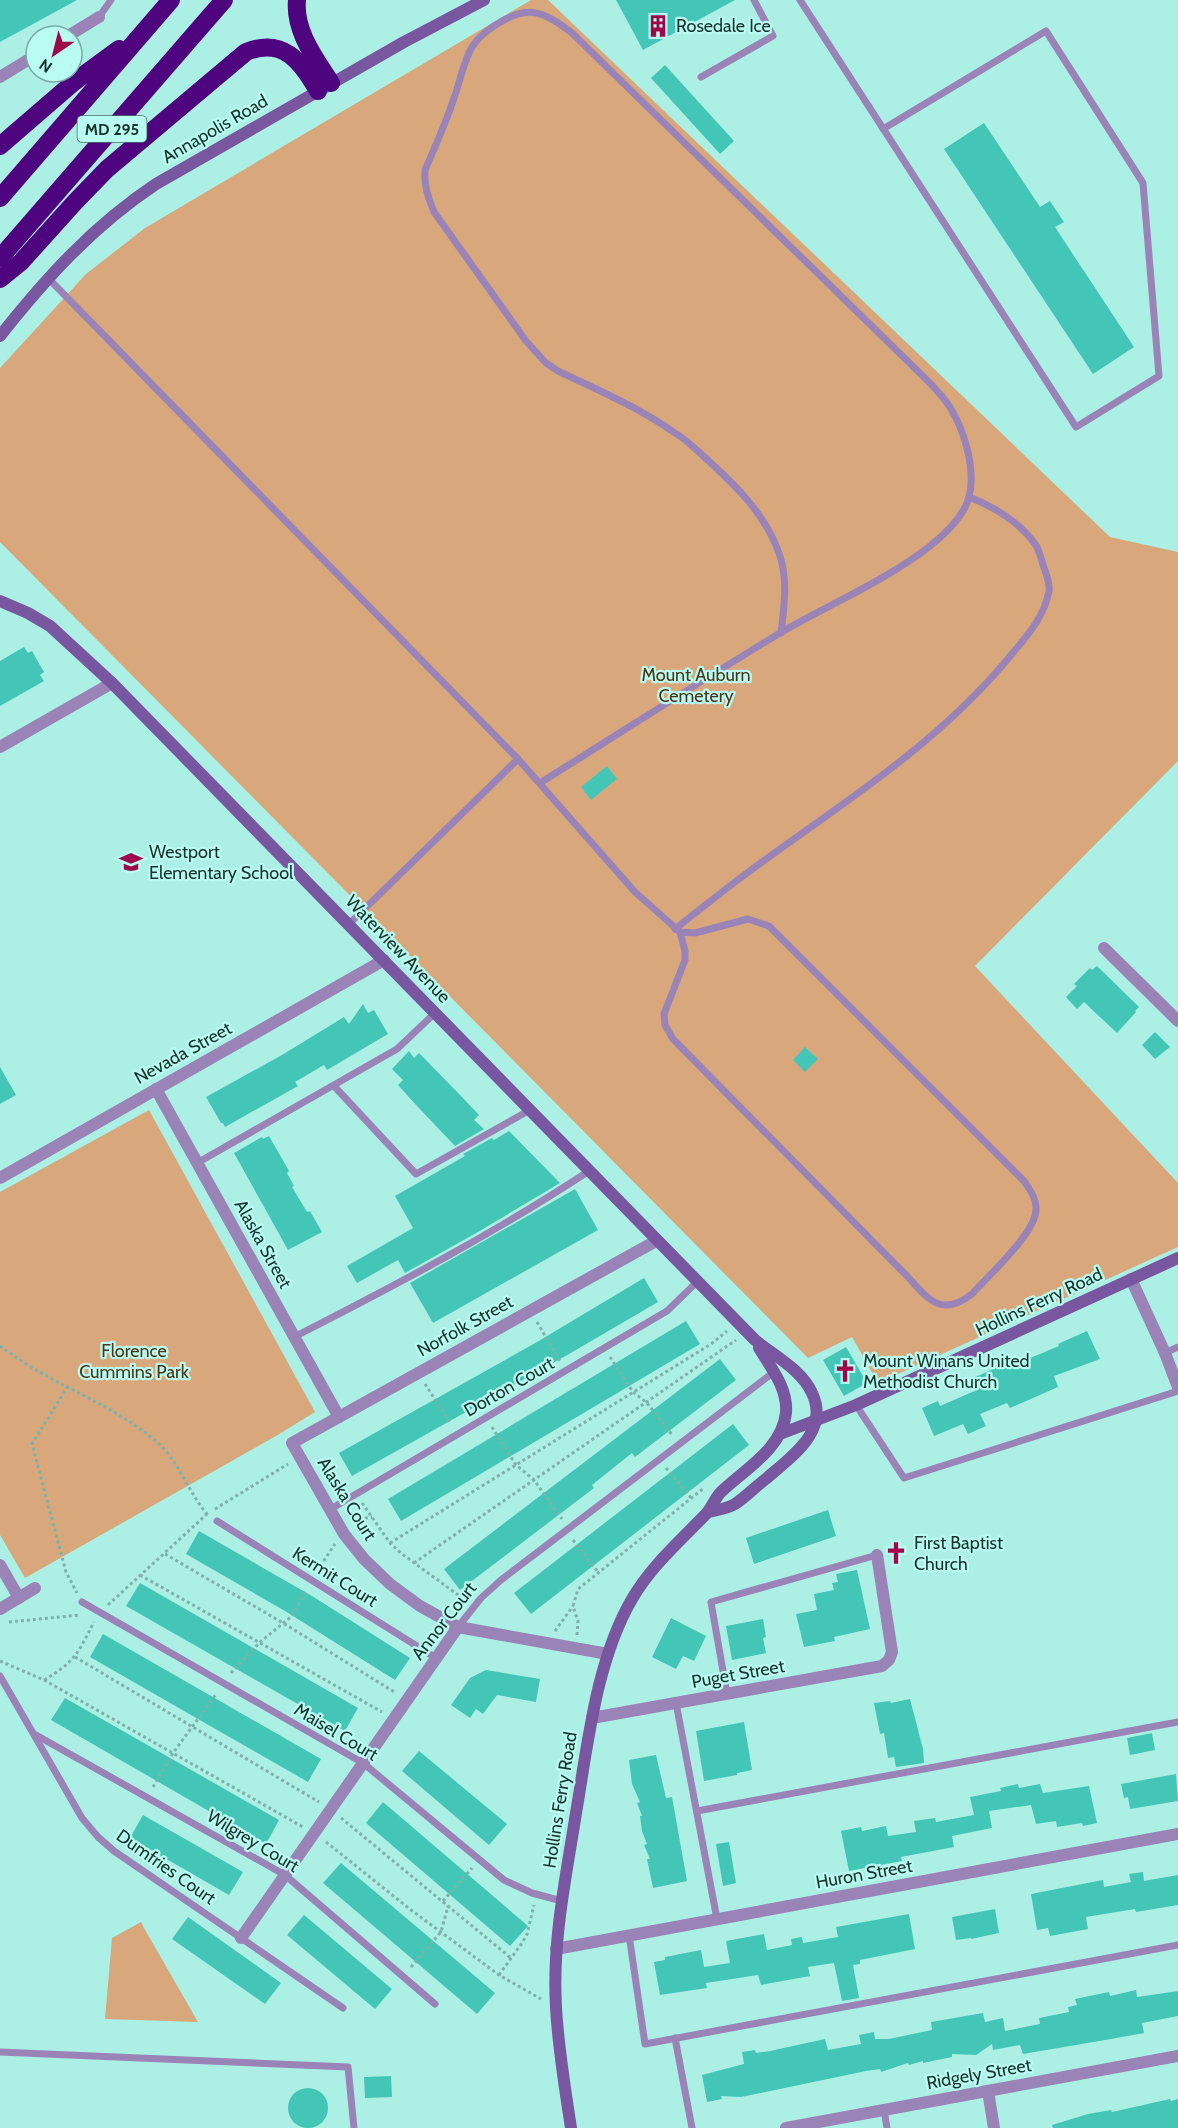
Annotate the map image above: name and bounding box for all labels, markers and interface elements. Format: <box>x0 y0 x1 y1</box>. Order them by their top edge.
building icon: Rosedale Ice <box>645 13 671 39</box>
place label: Rosedale Ice <box>676 15 771 37</box>
north arrow <box>24 24 84 84</box>
text: N <box>36 55 56 77</box>
street label: Annapolis Road <box>158 90 272 168</box>
road number: MD 295 <box>78 116 146 142</box>
park label: Mount Auburn Cemetery <box>641 664 751 707</box>
place label: Westport Elementary School <box>149 841 294 884</box>
school or university icon: Westport Elementary School <box>118 849 144 875</box>
street label: Waterview Avenue <box>341 890 455 1008</box>
street label: Nevada Street <box>130 1017 236 1089</box>
street label: Alaska Street <box>230 1196 296 1292</box>
street label: Hollins Ferry Road <box>972 1263 1106 1341</box>
street label: Norfolk Street <box>413 1291 517 1361</box>
park label: Florence Cummins Park <box>79 1340 190 1383</box>
place label: Mount Winans United Methodist Church <box>863 1350 1030 1393</box>
street label: Dorton Court <box>460 1352 558 1422</box>
church icon: Mount Winans United Methodist Church <box>832 1358 858 1384</box>
street label: Alaska Court <box>313 1453 381 1545</box>
place label: First Baptist Church <box>914 1532 1003 1575</box>
church icon: First Baptist Church <box>883 1540 909 1566</box>
street label: Kermit Court <box>288 1542 382 1612</box>
street label: Annor Court <box>407 1578 481 1664</box>
street label: Puget Street <box>690 1655 786 1693</box>
street label: Maisel Court <box>290 1698 382 1766</box>
street label: Hollins Ferry Road <box>538 1730 582 1870</box>
street label: Wilgrey Court <box>203 1805 303 1877</box>
street label: Dumfries Court <box>112 1825 220 1909</box>
street label: Huron Street <box>814 1855 914 1893</box>
street label: Ridgely Street <box>925 2054 1033 2094</box>

